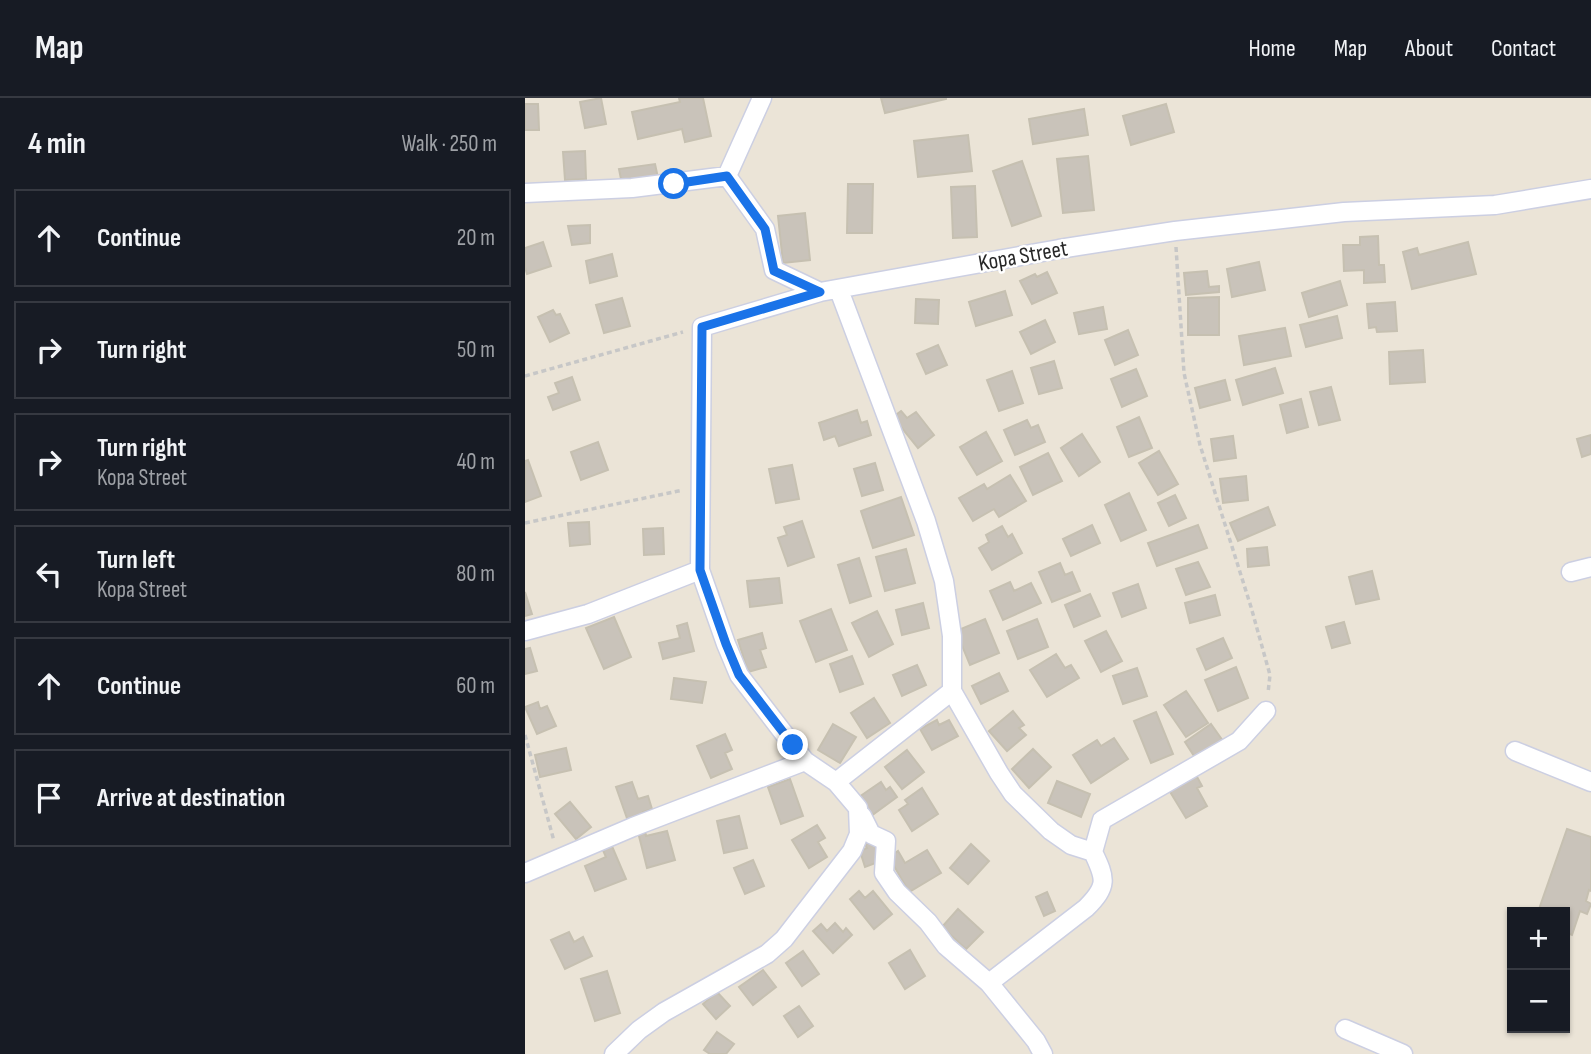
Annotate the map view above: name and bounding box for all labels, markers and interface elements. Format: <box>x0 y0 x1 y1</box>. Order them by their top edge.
text: Map <box>35 28 84 68</box>
text: Home <box>1248 34 1296 63</box>
text: Map <box>1334 34 1367 63</box>
text: About <box>1405 34 1453 63</box>
text: Contact <box>1491 34 1556 63</box>
text: 4 min <box>28 126 86 162</box>
text: Walk · 250 m <box>401 130 497 158</box>
route start <box>658 168 689 199</box>
icon: ahead <box>30 219 68 257</box>
text: Continue <box>97 223 181 254</box>
text: 20 m <box>457 224 495 252</box>
street label: Kopa Street <box>976 234 1070 278</box>
icon: right <box>30 331 68 369</box>
text: Turn right <box>97 335 186 366</box>
text: 50 m <box>457 336 495 364</box>
text: Turn right <box>97 433 186 464</box>
icon: right <box>30 443 68 481</box>
text: 40 m <box>457 448 495 476</box>
text: Kopa Street <box>97 464 187 492</box>
text: Turn left <box>97 545 175 576</box>
icon: left <box>30 555 68 593</box>
text: 80 m <box>456 560 495 588</box>
text: Kopa Street <box>97 576 187 604</box>
icon: ahead <box>30 667 68 705</box>
text: Continue <box>97 671 181 702</box>
text: 60 m <box>456 672 495 700</box>
route end <box>777 729 808 760</box>
icon: arrive <box>30 779 68 817</box>
text: Arrive at destination <box>97 783 285 814</box>
map controls <box>1507 907 1570 1033</box>
button: + <box>1507 907 1570 970</box>
button: − <box>1507 970 1570 1033</box>

